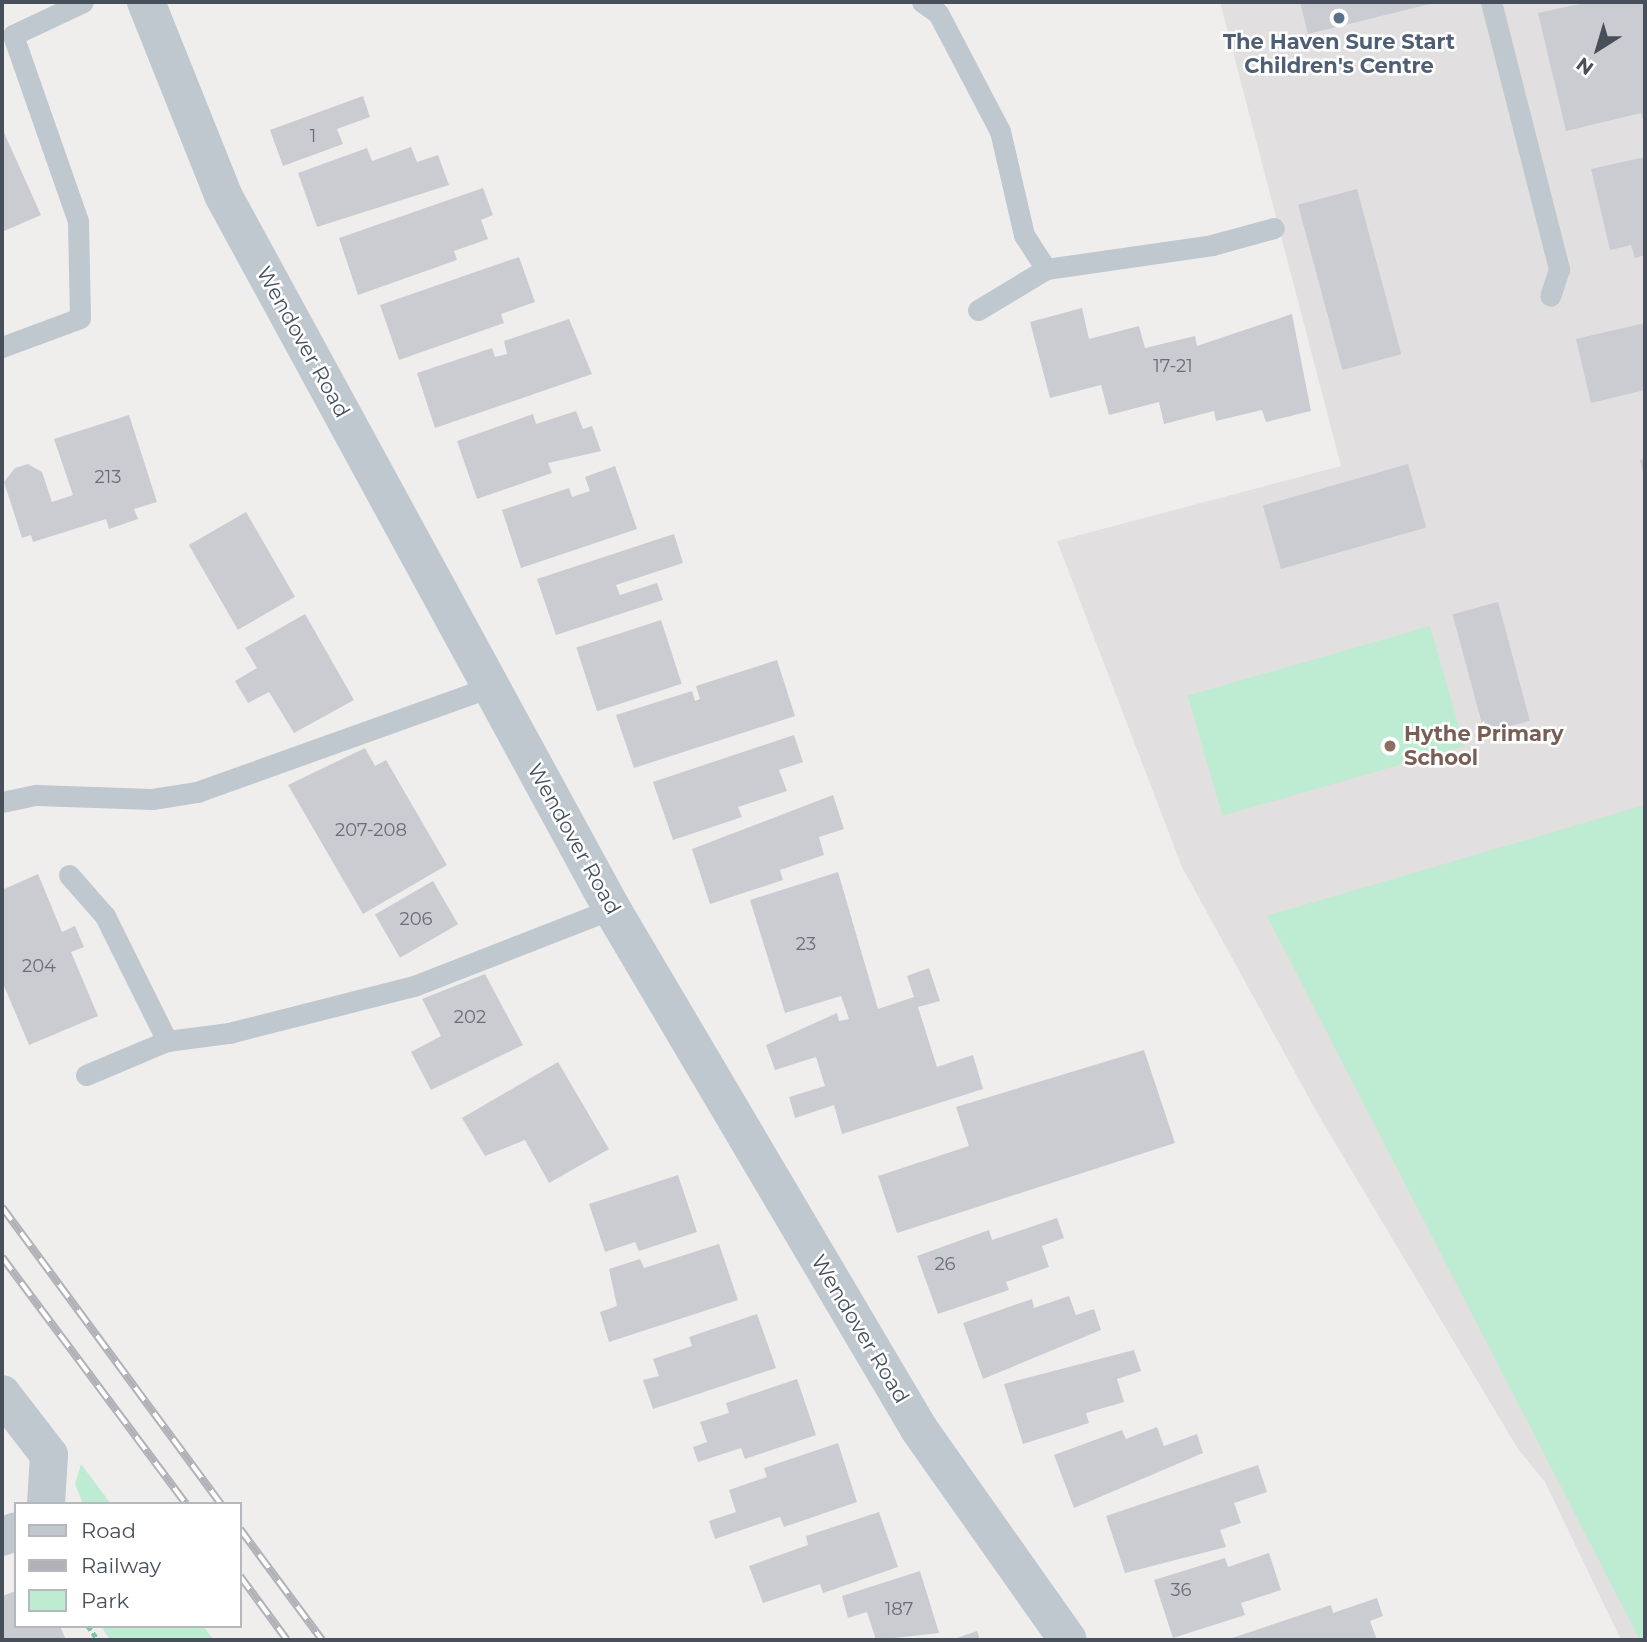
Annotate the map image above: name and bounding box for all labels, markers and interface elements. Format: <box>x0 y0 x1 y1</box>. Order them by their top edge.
marker: The Haven Sure Start Children's Centre <box>1331 10 1347 26</box>
north arrow <box>1563 14 1633 84</box>
place label: The Haven Sure Start Children's Centre <box>1223 29 1455 79</box>
text: N <box>1572 52 1598 80</box>
house number: 1 <box>310 125 316 147</box>
street label: Wendover Road <box>251 262 355 422</box>
house number: 17-21 <box>1153 355 1193 377</box>
house number: 213 <box>95 466 121 488</box>
place label: Hythe Primary School <box>1404 721 1564 771</box>
marker: Hythe Primary School <box>1382 738 1398 754</box>
street label: Wendover Road <box>522 759 626 919</box>
house number: 207-208 <box>335 819 407 841</box>
house number: 206 <box>399 908 433 930</box>
house number: 23 <box>796 933 816 955</box>
house number: 204 <box>22 955 56 977</box>
house number: 202 <box>454 1006 486 1028</box>
street label: Wendover Road <box>806 1250 914 1408</box>
house number: 26 <box>934 1253 956 1275</box>
legend <box>14 1502 242 1628</box>
text: Road <box>81 1518 136 1543</box>
text: Railway <box>81 1553 161 1578</box>
house number: 36 <box>1170 1579 1192 1601</box>
text: Park <box>81 1588 129 1613</box>
house number: 187 <box>885 1598 913 1620</box>

